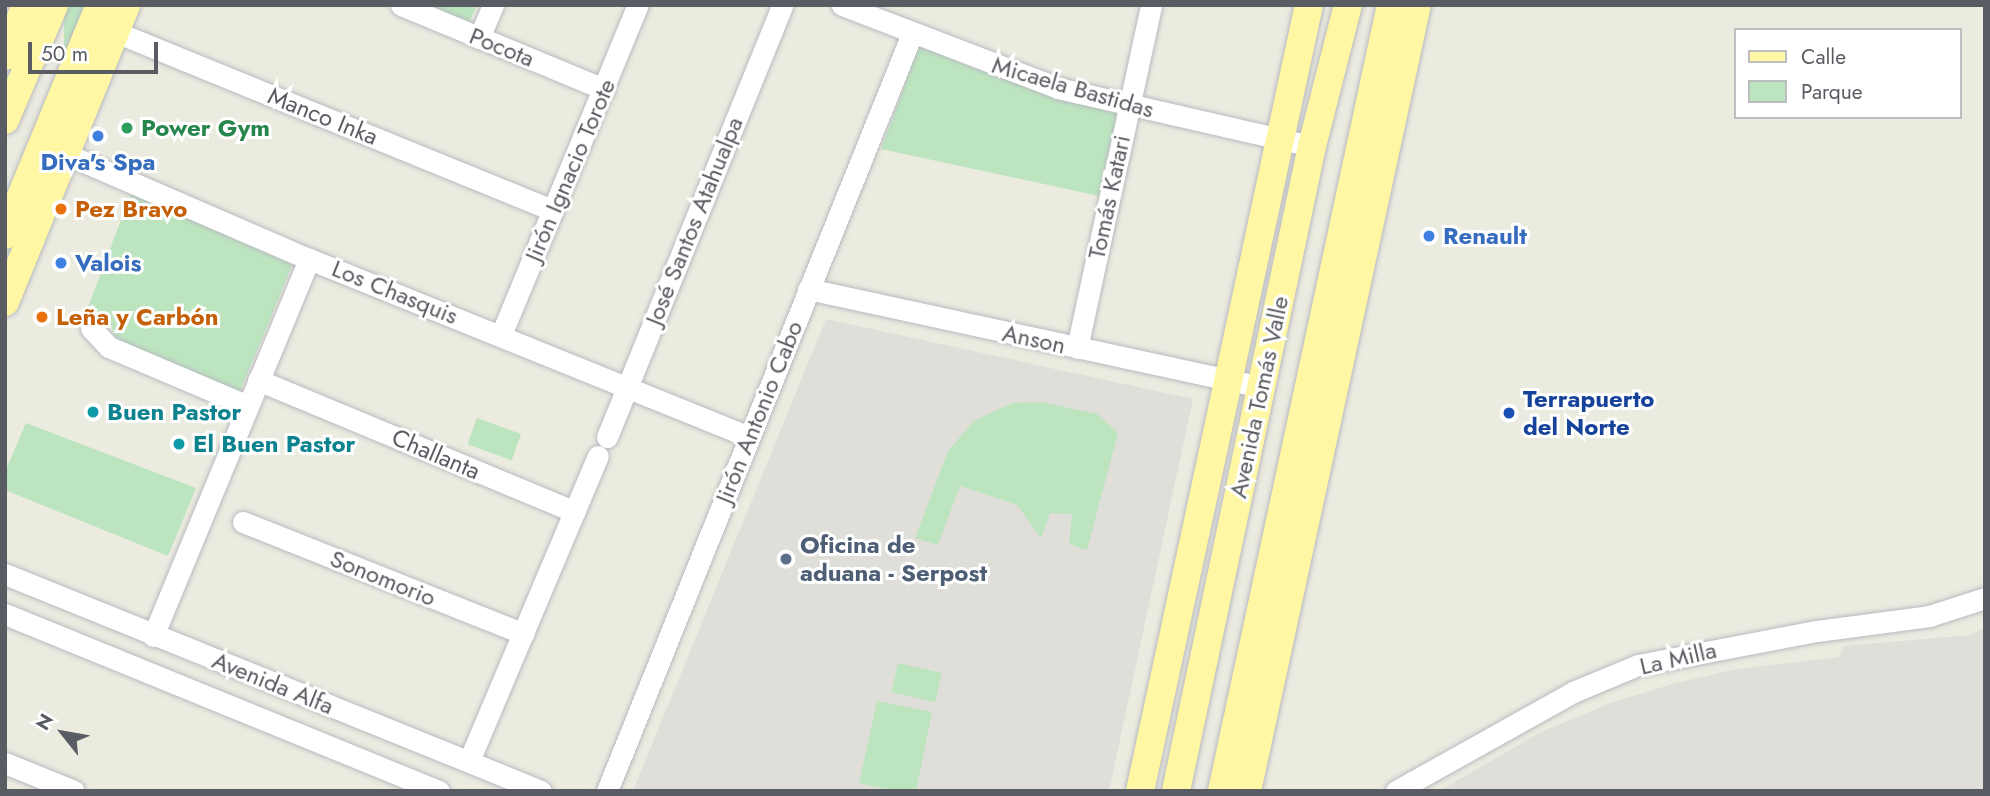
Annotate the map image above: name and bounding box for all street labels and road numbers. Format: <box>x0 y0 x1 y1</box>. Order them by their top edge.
street label: Pocota <box>465 21 539 73</box>
street label: Micaela Bastidas <box>989 50 1157 124</box>
street label: Jirón Ignacio Torote <box>519 74 621 266</box>
street label: Manco Inka <box>264 81 382 151</box>
street label: José Santos Atahualpa <box>639 113 749 329</box>
street label: Tomás Katari <box>1082 132 1136 262</box>
street label: Los Chasquis <box>328 254 462 330</box>
street label: Avenida Tomás Valle <box>1224 293 1294 501</box>
street label: Jirón Antonio Cabo <box>709 317 809 507</box>
street label: Anson <box>1000 318 1068 360</box>
street label: Challanta <box>388 423 484 485</box>
street label: Sonomorio <box>326 544 440 612</box>
street label: La Milla <box>1637 635 1719 681</box>
street label: Avenida Alfa <box>208 646 338 720</box>

